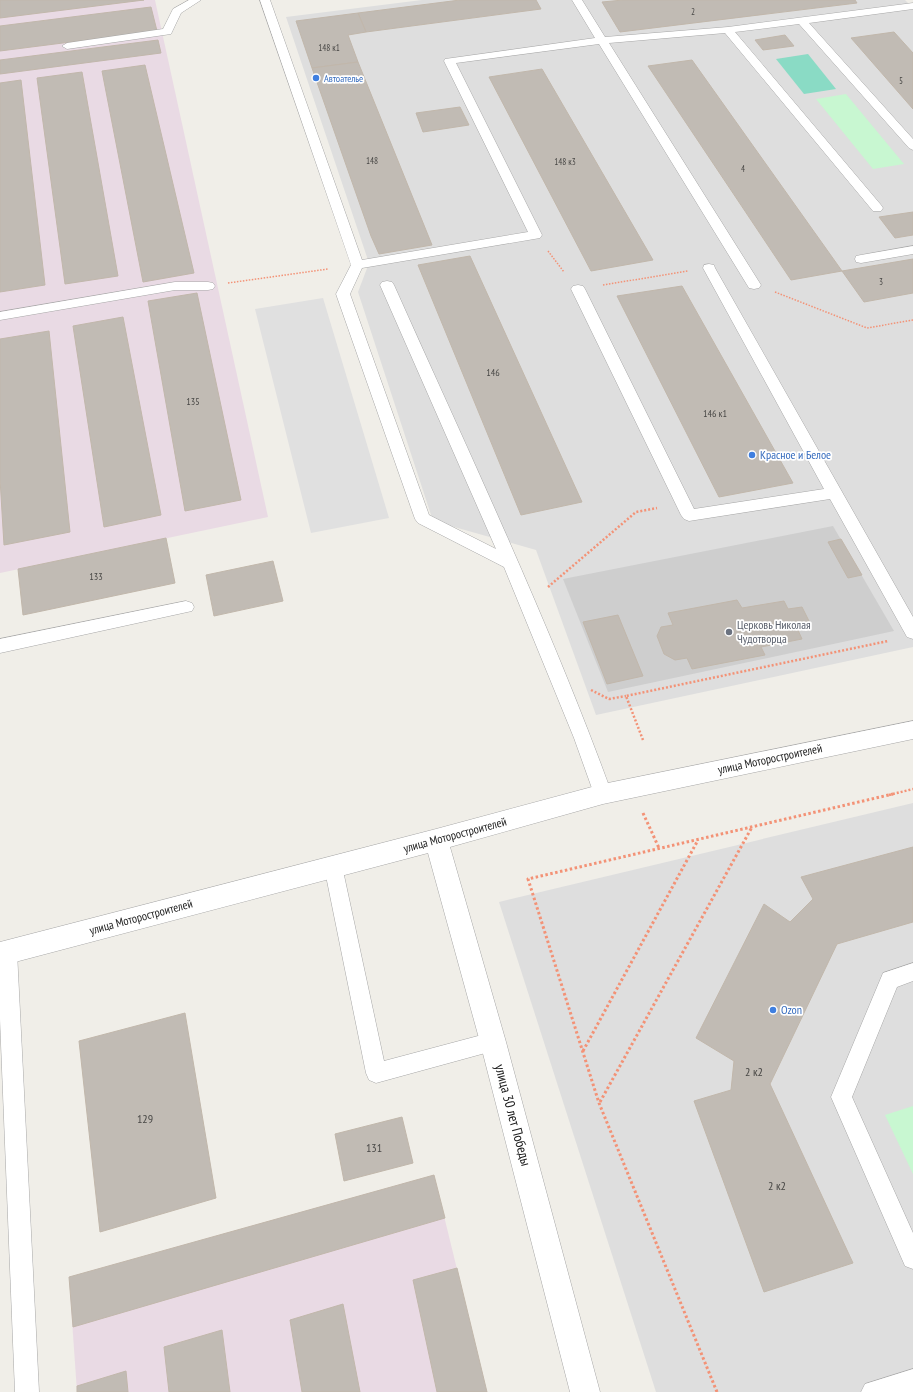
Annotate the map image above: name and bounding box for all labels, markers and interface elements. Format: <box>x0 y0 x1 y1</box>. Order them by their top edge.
house number: 2 <box>691 6 695 17</box>
house number: 148 к1 <box>318 42 340 53</box>
place label: Автоателье <box>324 72 363 85</box>
marker: Автоателье <box>311 73 321 83</box>
house number: 5 <box>899 75 903 86</box>
house number: 148 <box>366 155 378 166</box>
house number: 148 к3 <box>554 156 576 167</box>
house number: 4 <box>741 163 745 174</box>
house number: 3 <box>879 276 883 287</box>
house number: 146 <box>486 366 500 379</box>
house number: 135 <box>186 395 200 408</box>
house number: 146 к1 <box>703 407 727 420</box>
place label: Красное и Белое <box>760 447 831 462</box>
marker: Красное и Белое <box>747 450 757 460</box>
house number: 133 <box>89 570 103 583</box>
place label: Церковь Николая Чудотворца <box>737 617 811 646</box>
marker: Церковь Николая Чудотворца <box>724 627 734 637</box>
street label: улица Моторостроителей <box>716 740 823 777</box>
street label: улица Моторостроителей <box>402 814 508 856</box>
street label: улица Моторостроителей <box>88 896 194 938</box>
place label: Ozon <box>781 1002 802 1017</box>
marker: Ozon <box>768 1005 778 1015</box>
street label: улица 30 лет Победы <box>491 1062 535 1168</box>
house number: 2 к2 <box>745 1064 763 1079</box>
house number: 129 <box>137 1111 153 1126</box>
house number: 131 <box>366 1140 382 1155</box>
house number: 2 к2 <box>768 1178 786 1193</box>

